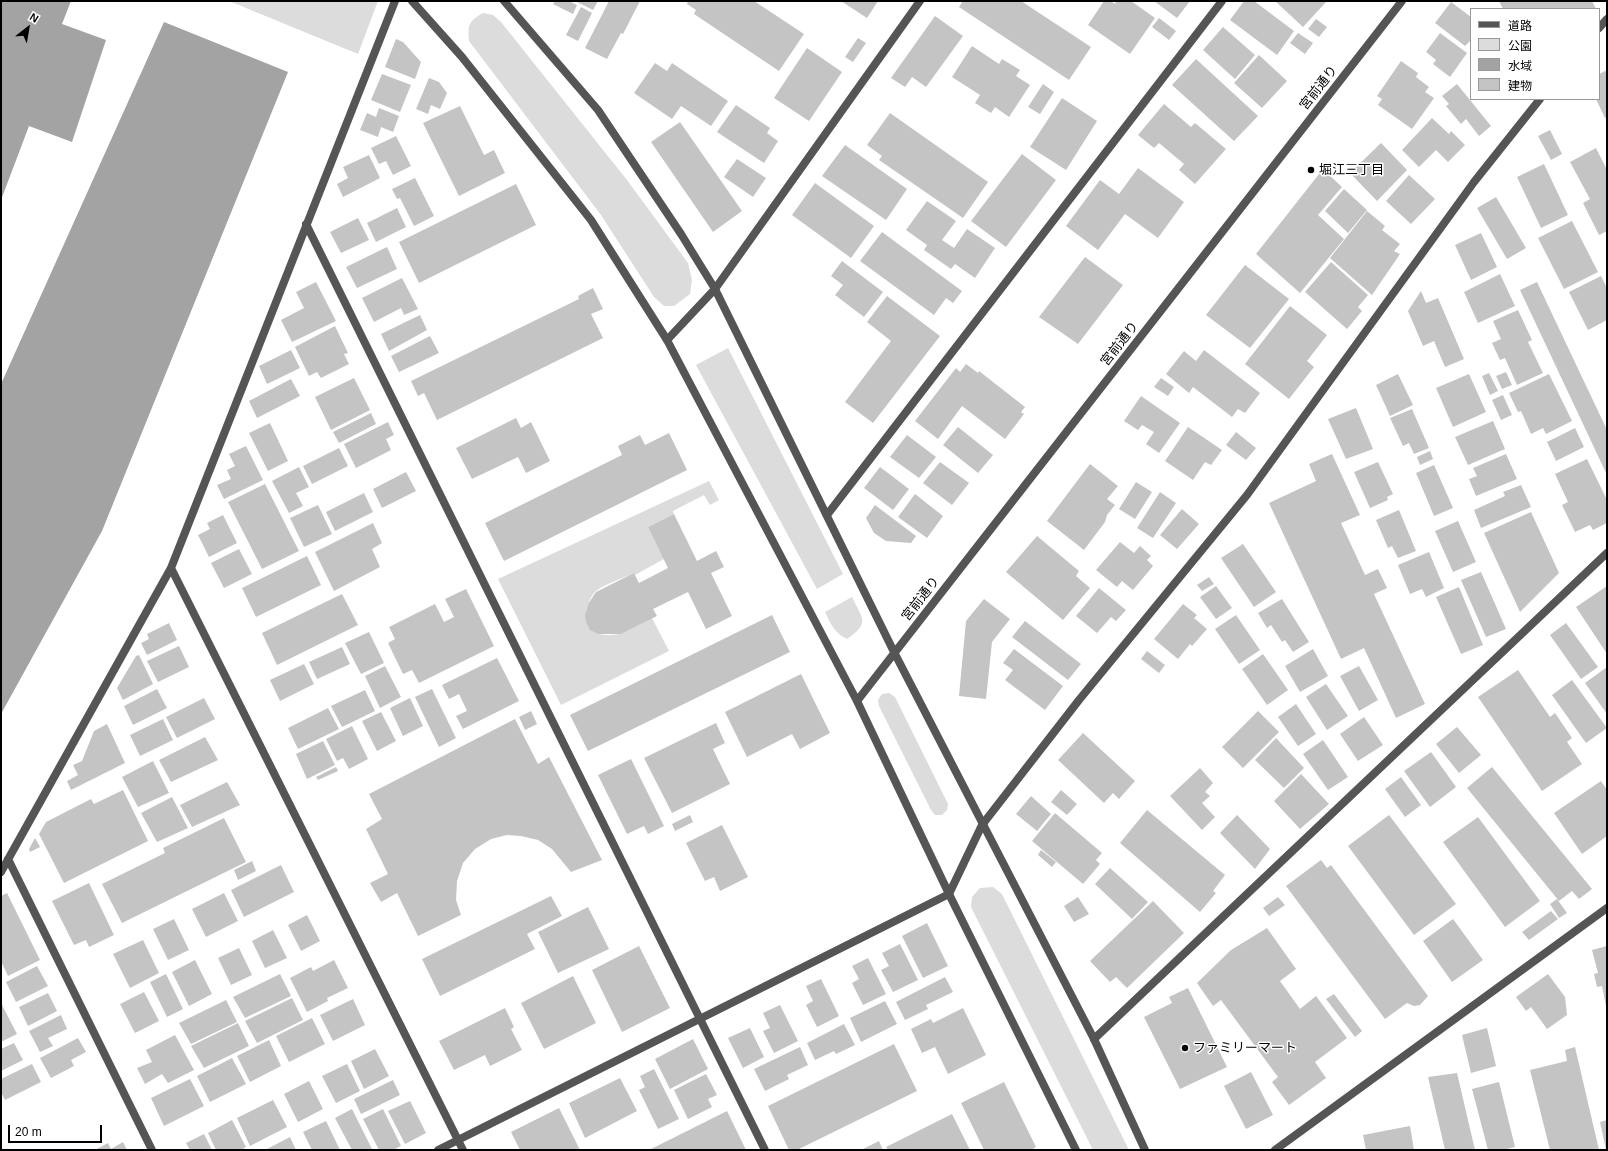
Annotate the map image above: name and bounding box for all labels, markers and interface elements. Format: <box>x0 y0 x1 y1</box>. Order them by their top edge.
north arrow <box>8 8 48 48</box>
legend <box>1470 8 1600 100</box>
text: N <box>28 11 41 25</box>
text: 道路 <box>1508 19 1532 33</box>
text: 公園 <box>1508 39 1532 53</box>
text: 水域 <box>1508 59 1532 73</box>
street label: 宮前通り <box>1297 63 1341 113</box>
text: 建物 <box>1508 79 1532 93</box>
place label: 堀江三丁目 <box>1319 162 1384 178</box>
marker: 堀江三丁目 <box>1306 165 1316 175</box>
street label: 宮前通り <box>1098 319 1142 369</box>
street label: 宮前通り <box>899 574 943 624</box>
place label: ファミリーマート <box>1193 1040 1297 1056</box>
marker: ファミリーマート <box>1180 1043 1190 1053</box>
scale bar <box>10 1117 104 1143</box>
text: 20 m <box>15 1125 42 1139</box>

